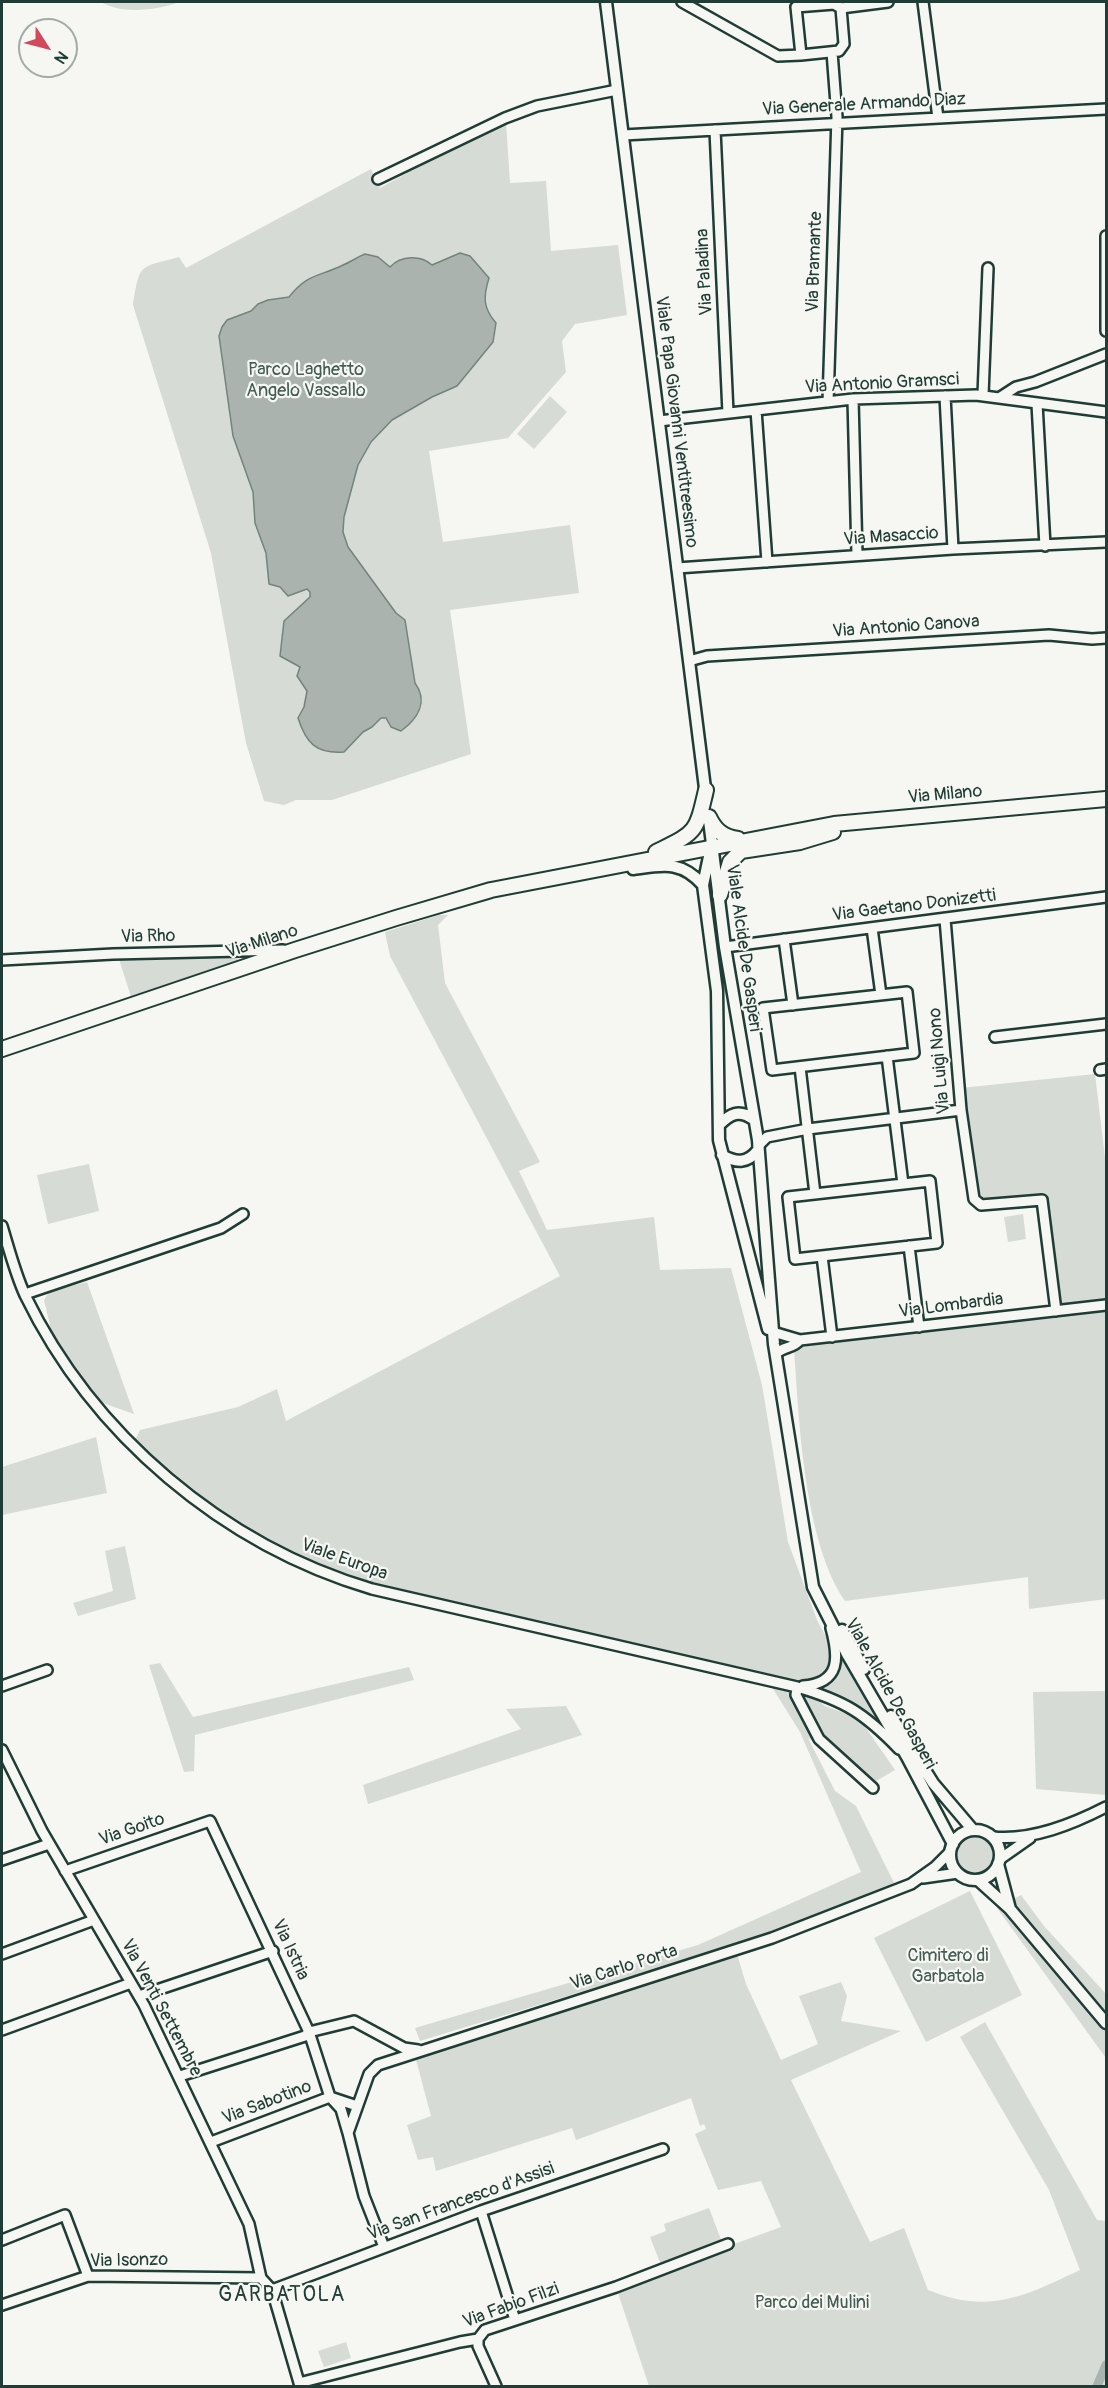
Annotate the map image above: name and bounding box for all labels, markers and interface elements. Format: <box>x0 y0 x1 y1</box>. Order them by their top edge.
north arrow <box>18 18 78 78</box>
text: N <box>50 47 72 68</box>
street label: Via Generale Armando Diaz <box>762 89 966 121</box>
street label: Via Bramante <box>802 211 828 313</box>
street label: Via Paladina <box>692 228 718 316</box>
street label: Viale Papa Giovanni Ventitreesimo <box>650 295 702 549</box>
park label: Parco Laghetto Angelo Vassallo <box>246 359 366 401</box>
street label: Via Antonio Gramsci <box>804 369 960 399</box>
street label: Via Masaccio <box>843 523 939 551</box>
street label: Via Antonio Canova <box>832 611 980 643</box>
street label: Via Milano <box>907 781 983 809</box>
street label: Viale Alcide De Gasperi <box>721 863 765 1033</box>
street label: Via Gaetano Donizetti <box>831 885 997 927</box>
street label: Via Milano <box>223 920 301 964</box>
street label: Via Rho <box>120 926 176 948</box>
street label: Via Luigi Nono <box>925 1007 955 1115</box>
street label: Via Lombardia <box>897 1289 1005 1323</box>
street label: Viale Europa <box>298 1534 390 1586</box>
street label: Viale Alcide De Gasperi <box>840 1615 940 1773</box>
street label: Via Goito <box>96 1809 168 1851</box>
street label: Via Istria <box>267 1916 313 1984</box>
street label: Via Venti Settembre <box>116 1936 206 2080</box>
street label: Via Carlo Porta <box>568 1940 680 1996</box>
park label: Cimitero di Garbatola <box>908 1945 988 1988</box>
street label: Via Sabotino <box>219 2076 315 2130</box>
street label: Via San Francesco d'Assisi <box>365 2158 557 2246</box>
street label: Via Isonzo <box>90 2250 168 2272</box>
street label: Via Fabio Filzi <box>460 2279 562 2333</box>
district label: GARBATOLA <box>218 2283 346 2309</box>
park label: Parco dei Mulini <box>755 2292 869 2314</box>

